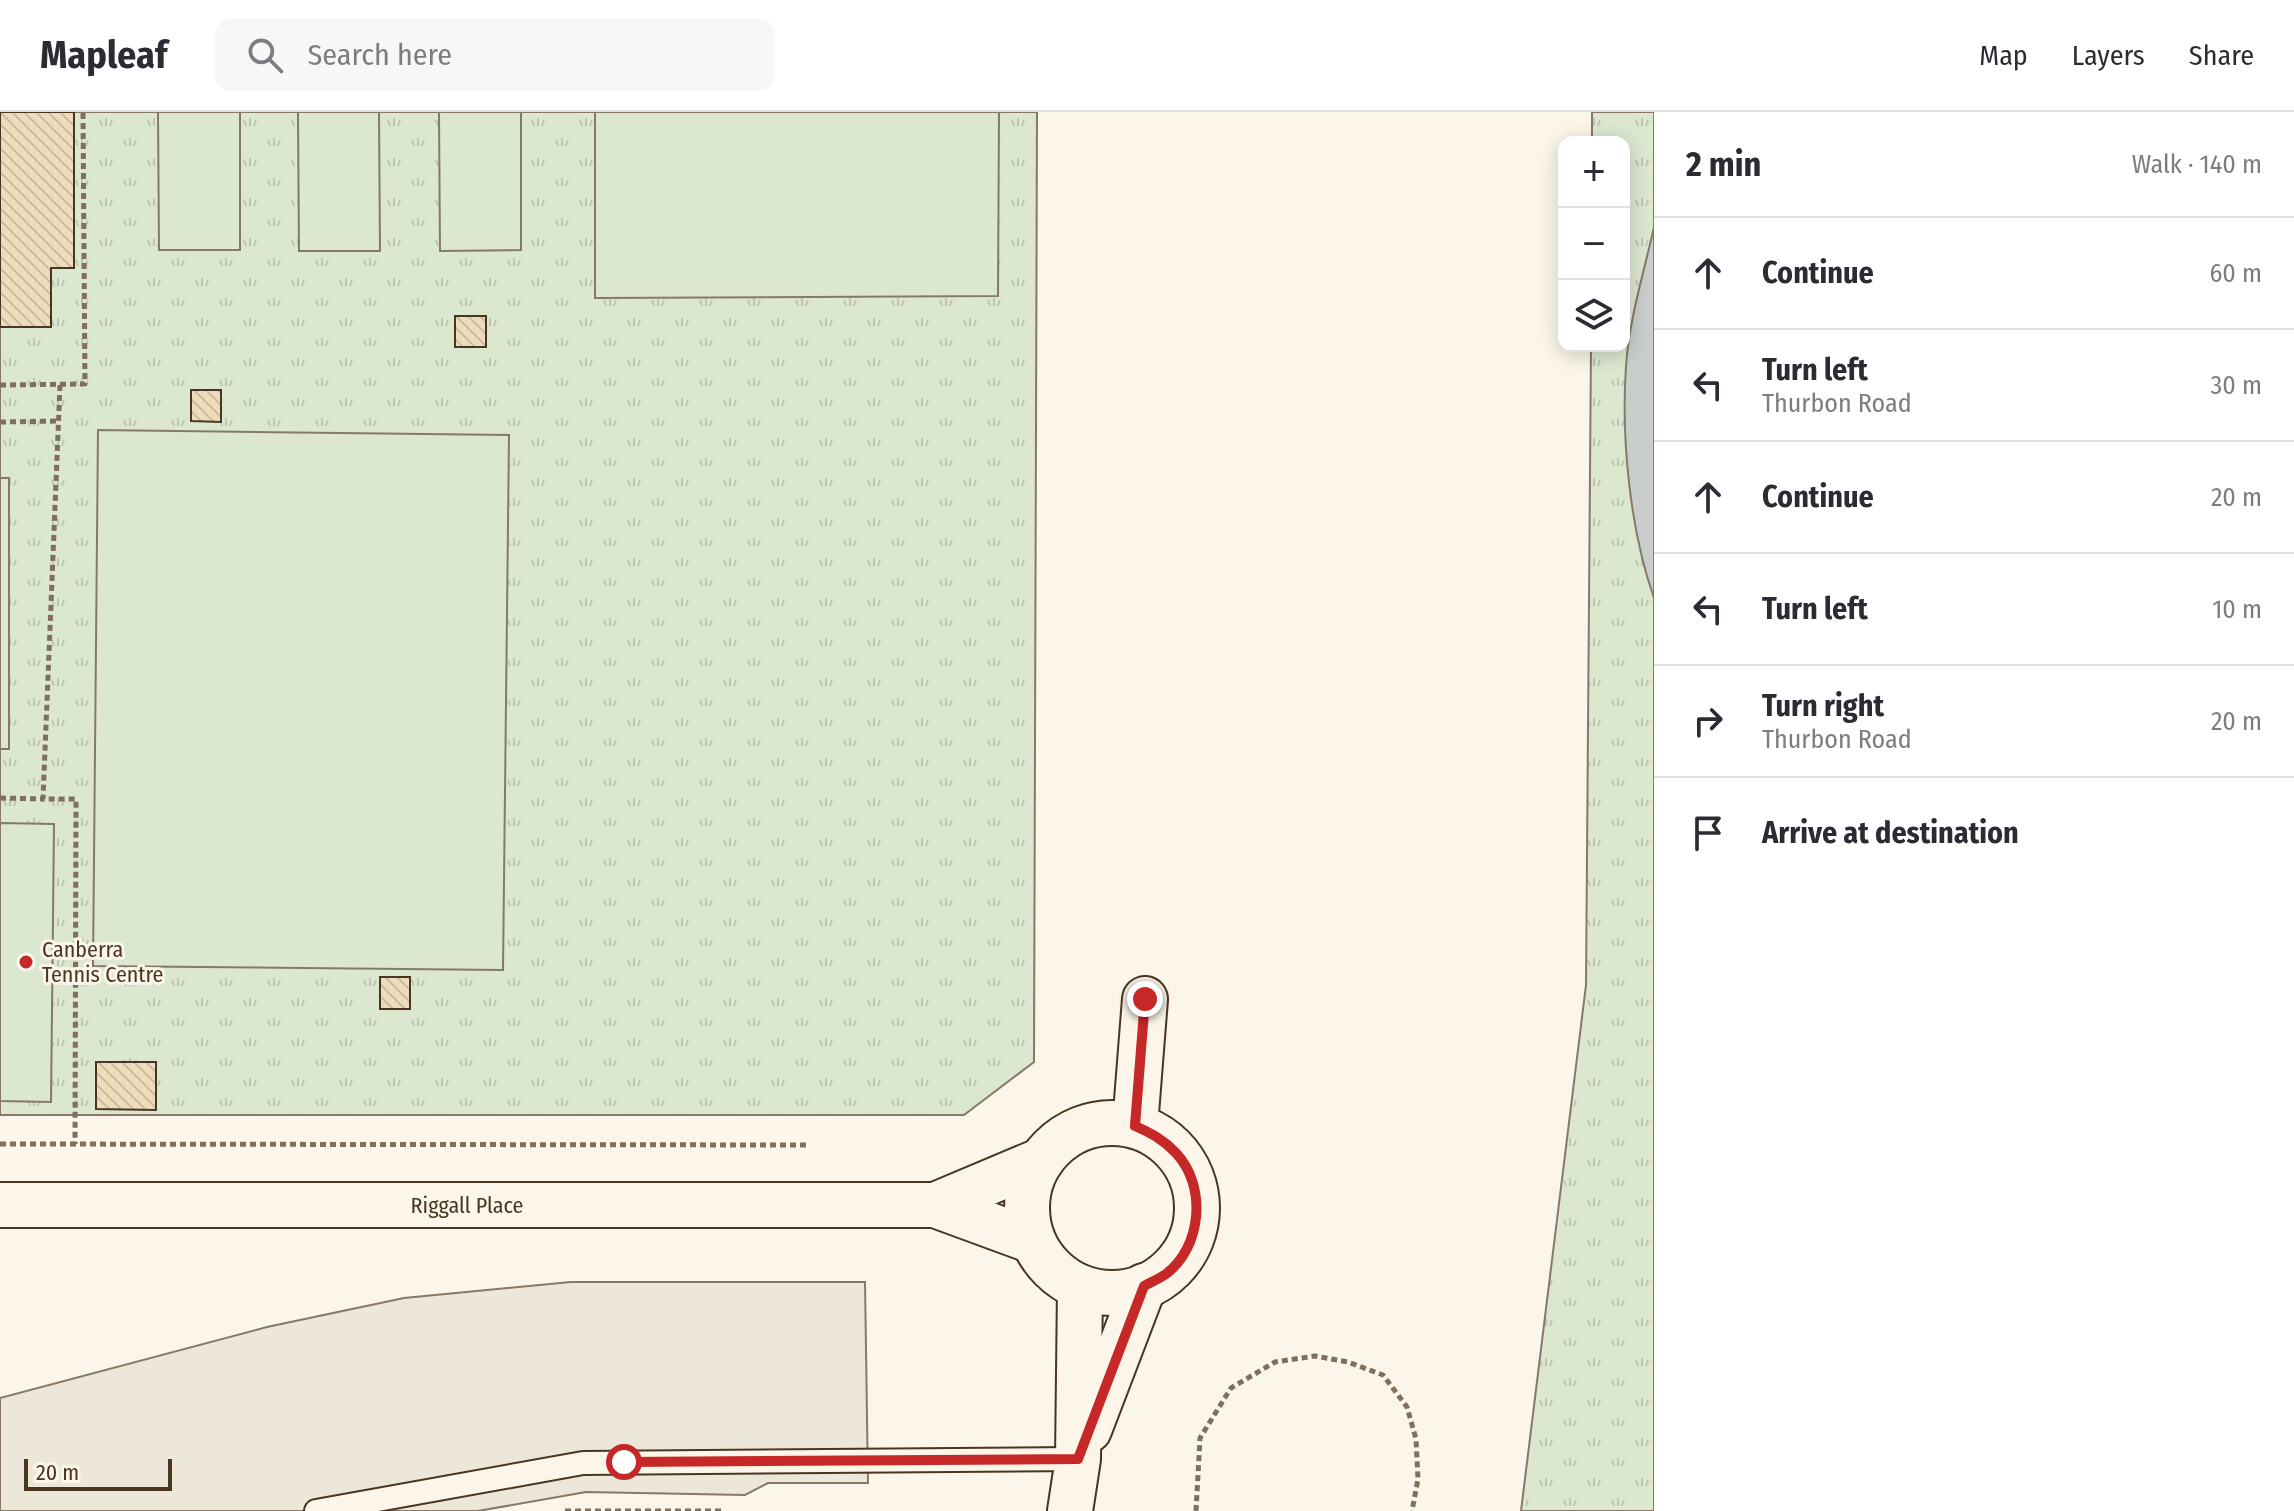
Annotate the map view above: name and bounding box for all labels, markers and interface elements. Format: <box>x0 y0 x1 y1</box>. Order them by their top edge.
search box <box>215 19 775 91</box>
text: Mapleaf <box>40 32 167 78</box>
icon: search <box>243 33 287 77</box>
text: Search here <box>307 37 452 73</box>
text: Map <box>1979 39 2028 72</box>
text: Layers <box>2072 39 2145 72</box>
text: Share <box>2189 39 2254 72</box>
map controls <box>1558 136 1630 352</box>
button: + <box>1558 136 1630 208</box>
text: 2 min <box>1686 144 1761 185</box>
text: Walk · 140 m <box>2132 149 2262 180</box>
button: − <box>1558 208 1630 280</box>
icon: ahead <box>1686 251 1730 295</box>
text: Continue <box>1762 255 1874 291</box>
text: 60 m <box>2209 258 2262 289</box>
button: layers <box>1558 280 1630 352</box>
text: Turn left <box>1762 352 1868 388</box>
icon: left <box>1686 363 1730 407</box>
text: 30 m <box>2211 370 2262 401</box>
text: Thurbon Road <box>1762 388 1912 419</box>
icon: ahead <box>1686 475 1730 519</box>
text: Continue <box>1762 479 1874 515</box>
text: 20 m <box>2211 482 2262 513</box>
icon: left <box>1686 587 1730 631</box>
text: Turn left <box>1762 591 1868 627</box>
text: 10 m <box>2212 594 2262 625</box>
text: Turn right <box>1762 688 1884 724</box>
icon: right <box>1686 699 1730 743</box>
text: 20 m <box>2211 706 2262 737</box>
text: Thurbon Road <box>1762 724 1912 755</box>
icon: arrive <box>1686 811 1730 855</box>
text: Arrive at destination <box>1762 815 2019 851</box>
place label: Canberra Tennis Centre <box>42 936 163 988</box>
marker: Canberra Tennis Centre <box>17 953 35 971</box>
route end <box>1127 981 1163 1017</box>
street label: Riggall Place <box>411 1192 523 1219</box>
route start <box>606 1444 642 1480</box>
scale bar <box>24 1455 172 1491</box>
text: 20 m <box>36 1459 79 1486</box>

